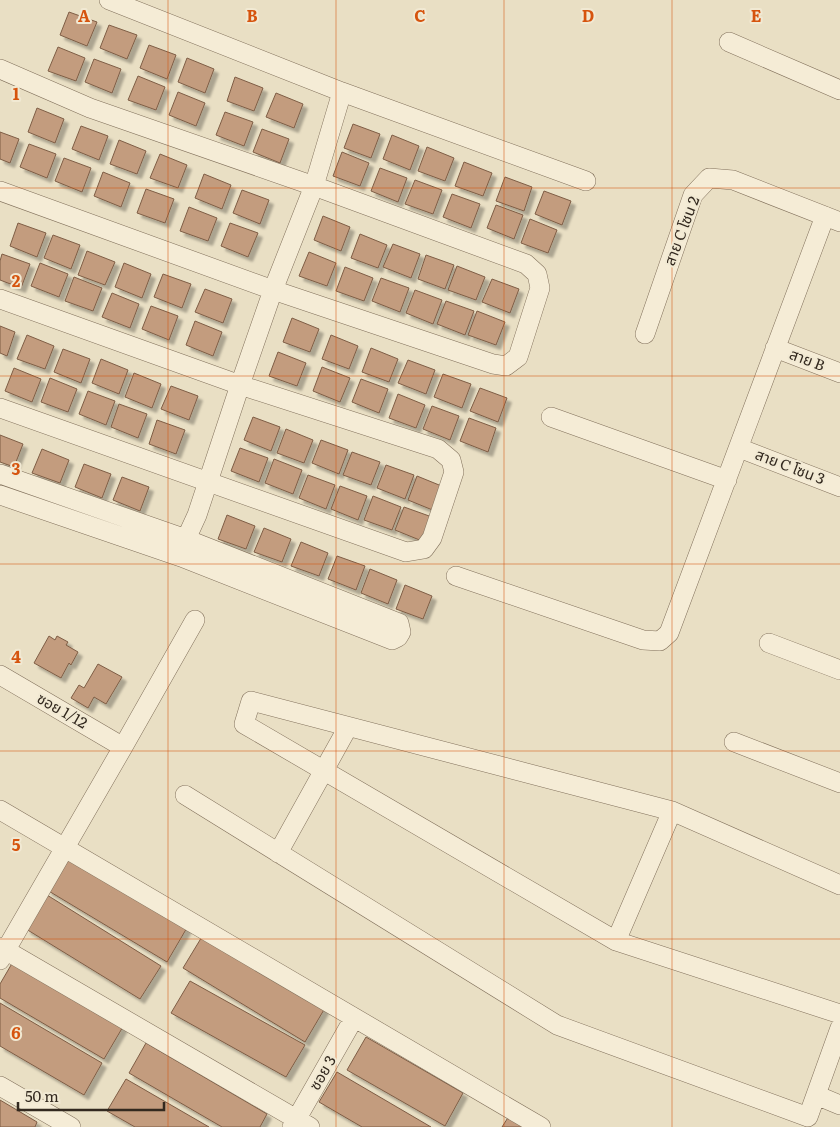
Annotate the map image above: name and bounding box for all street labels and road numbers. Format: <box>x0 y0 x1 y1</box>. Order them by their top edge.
street label: สาย C โซน 2 <box>657 192 704 268</box>
street label: สาย B <box>786 341 829 376</box>
street label: สาย C โซน 3 <box>752 442 829 489</box>
street label: ซอย 1/12 <box>33 686 93 734</box>
street label: ซอย 3 <box>302 1050 341 1094</box>

